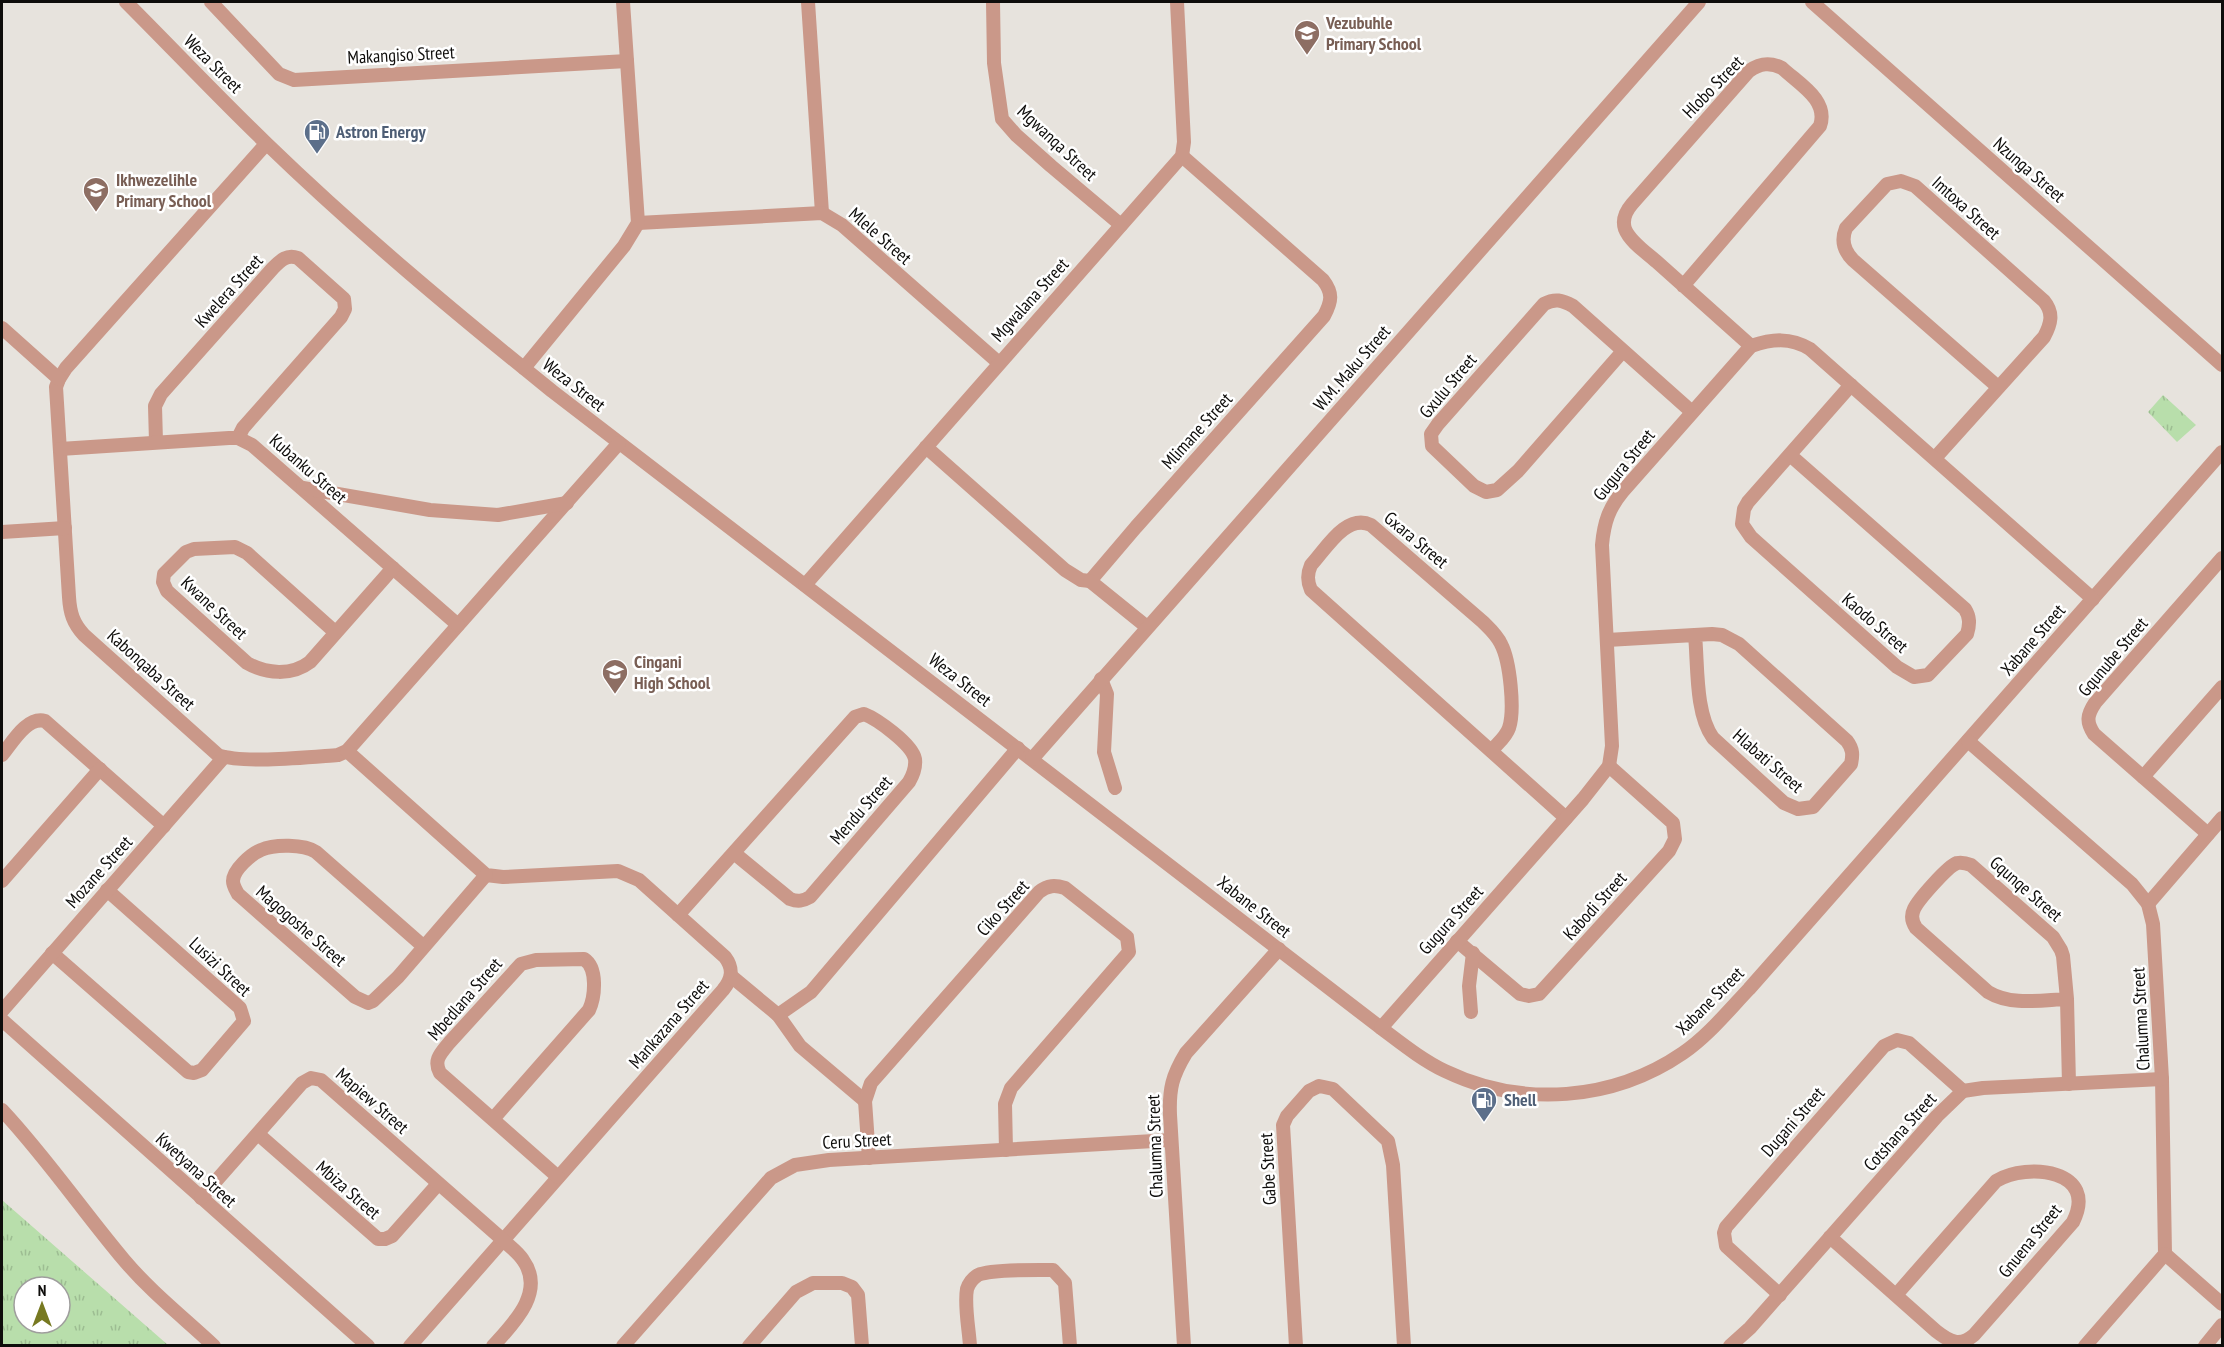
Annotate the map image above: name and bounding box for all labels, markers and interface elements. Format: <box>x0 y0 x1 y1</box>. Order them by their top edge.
place label: Vezubuhle Primary School <box>1325 11 1422 55</box>
school or university icon: Vezubuhle Primary School <box>1292 18 1322 56</box>
street label: Weza Street <box>179 30 248 98</box>
street label: Makangiso Street <box>347 40 455 69</box>
street label: Hlobo Street <box>1677 50 1748 123</box>
street label: Mgwanqa Street <box>1013 100 1102 186</box>
fuel station icon: Astron Energy <box>302 117 332 155</box>
place label: Astron Energy <box>335 120 426 143</box>
street label: Nzunga Street <box>1989 132 2070 207</box>
place label: Ikhwezelihle Primary School <box>116 168 212 212</box>
street label: Imtoxa Street <box>1927 171 2005 244</box>
school or university icon: Ikhwezelihle Primary School <box>81 175 111 213</box>
street label: Mlele Street <box>844 202 917 269</box>
street label: Kwelera Street <box>190 249 268 332</box>
street label: Mgwalana Street <box>986 253 1073 346</box>
street label: W.M. Maku Street <box>1308 320 1395 415</box>
street label: Gxulu Street <box>1414 349 1481 423</box>
street label: Weza Street <box>538 353 610 416</box>
street label: Mlimane Street <box>1156 388 1237 474</box>
street label: Gugura Street <box>1588 424 1659 505</box>
street label: Kubanku Street <box>265 429 352 509</box>
street label: Gxara Street <box>1380 506 1453 573</box>
street label: Kwane Street <box>176 571 252 644</box>
street label: Kaodo Street <box>1838 588 1913 658</box>
street label: Xabane Street <box>1995 599 2070 680</box>
street label: Gqunube Street <box>2073 612 2152 701</box>
street label: Kabonqaba Street <box>103 624 200 715</box>
street label: Weza Street <box>924 648 996 711</box>
place label: Cingani High School <box>634 650 711 694</box>
school or university icon: Cingani High School <box>600 657 630 695</box>
street label: Hlabati Street <box>1728 724 1808 798</box>
street label: Mendu Street <box>825 771 897 849</box>
street label: Mozane Street <box>60 831 137 912</box>
street label: Gqunqe Street <box>1985 851 2067 926</box>
street label: Kabodi Street <box>1558 867 1631 945</box>
street label: Xabane Street <box>1213 871 1296 943</box>
street label: Ciko Street <box>971 875 1034 941</box>
street label: Magogoshe Street <box>251 880 351 971</box>
street label: Gugura Street <box>1413 880 1488 959</box>
street label: Lusizi Street <box>185 932 256 1001</box>
street label: Mbedlana Street <box>422 953 507 1045</box>
street label: Xabane Street <box>1671 962 1749 1040</box>
street label: Chalumna Street <box>2126 967 2155 1071</box>
street label: Mankazana Street <box>624 974 714 1073</box>
street label: Mapiew Street <box>331 1063 414 1139</box>
street label: Dugani Street <box>1756 1082 1829 1161</box>
fuel station icon: Shell <box>1469 1085 1499 1123</box>
place label: Shell <box>1504 1088 1537 1111</box>
street label: Cotshana Street <box>1858 1088 1941 1176</box>
street label: Chalumna Street <box>1141 1094 1168 1198</box>
street label: Kwetyana Street <box>151 1127 242 1212</box>
street label: Ceru Street <box>822 1127 892 1154</box>
street label: Gabe Street <box>1254 1132 1281 1206</box>
street label: Mbiza Street <box>311 1155 385 1224</box>
street label: Gnuena Street <box>1993 1199 2066 1282</box>
north arrow <box>12 1275 72 1335</box>
text: N <box>38 1280 46 1300</box>

